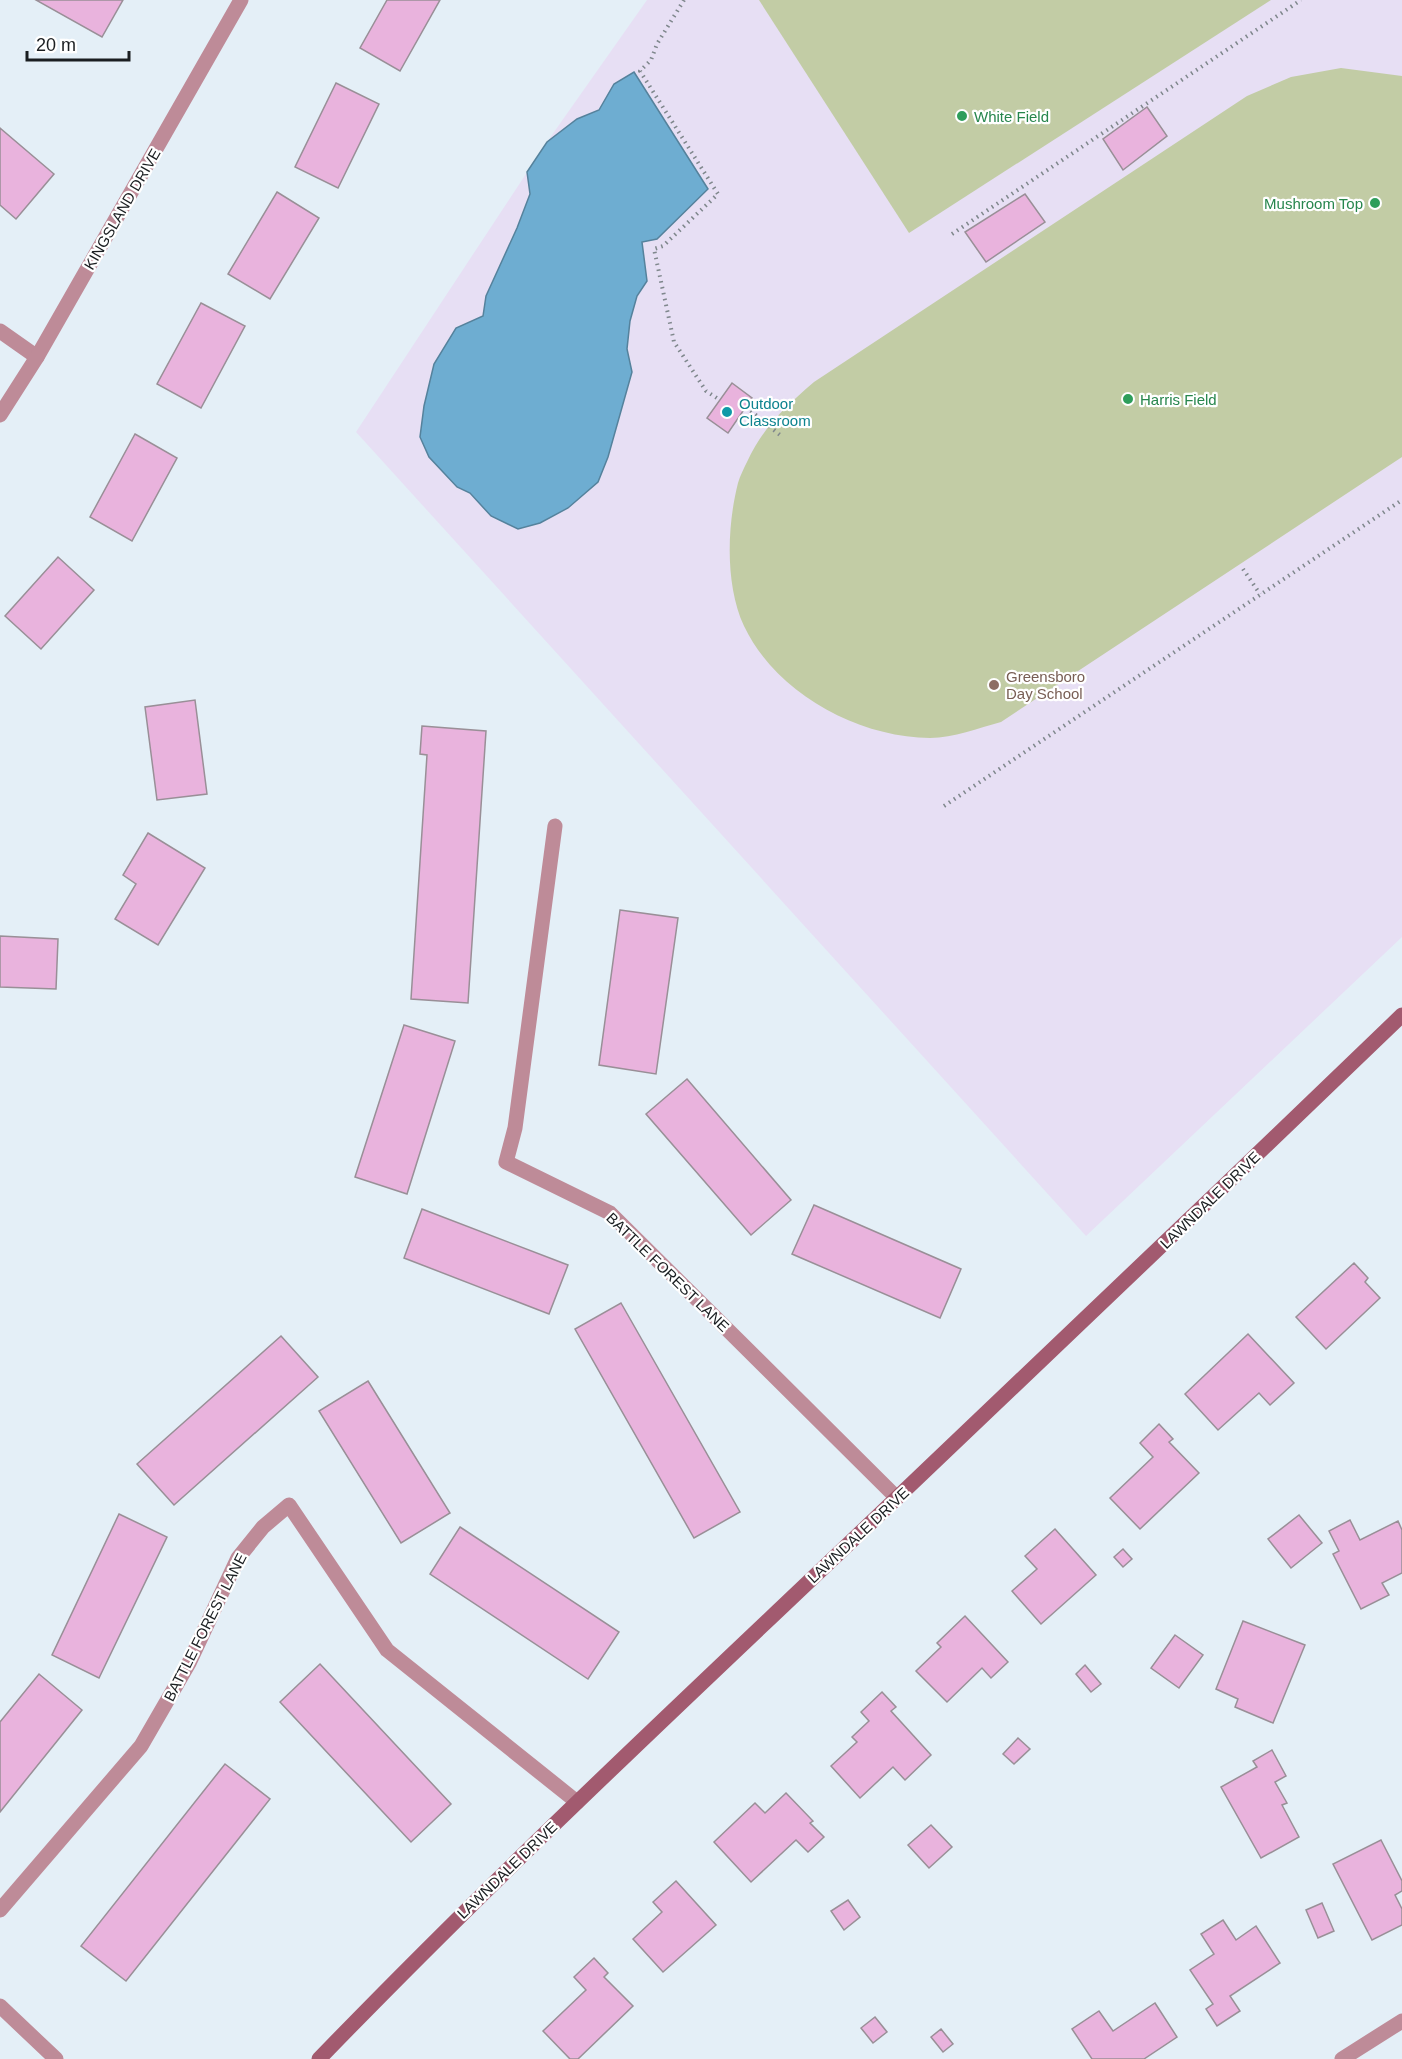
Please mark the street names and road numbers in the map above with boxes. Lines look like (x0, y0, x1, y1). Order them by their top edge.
street label: KINGSLAND DRIVE (80, 146, 164, 272)
street label: LAWNDALE DRIVE (1157, 1148, 1263, 1252)
street label: BATTLE FOREST LANE (603, 1209, 733, 1335)
street label: LAWNDALE DRIVE (804, 1484, 912, 1586)
street label: BATTLE FOREST LANE (160, 1550, 250, 1704)
street label: LAWNDALE DRIVE (454, 1818, 560, 1922)

